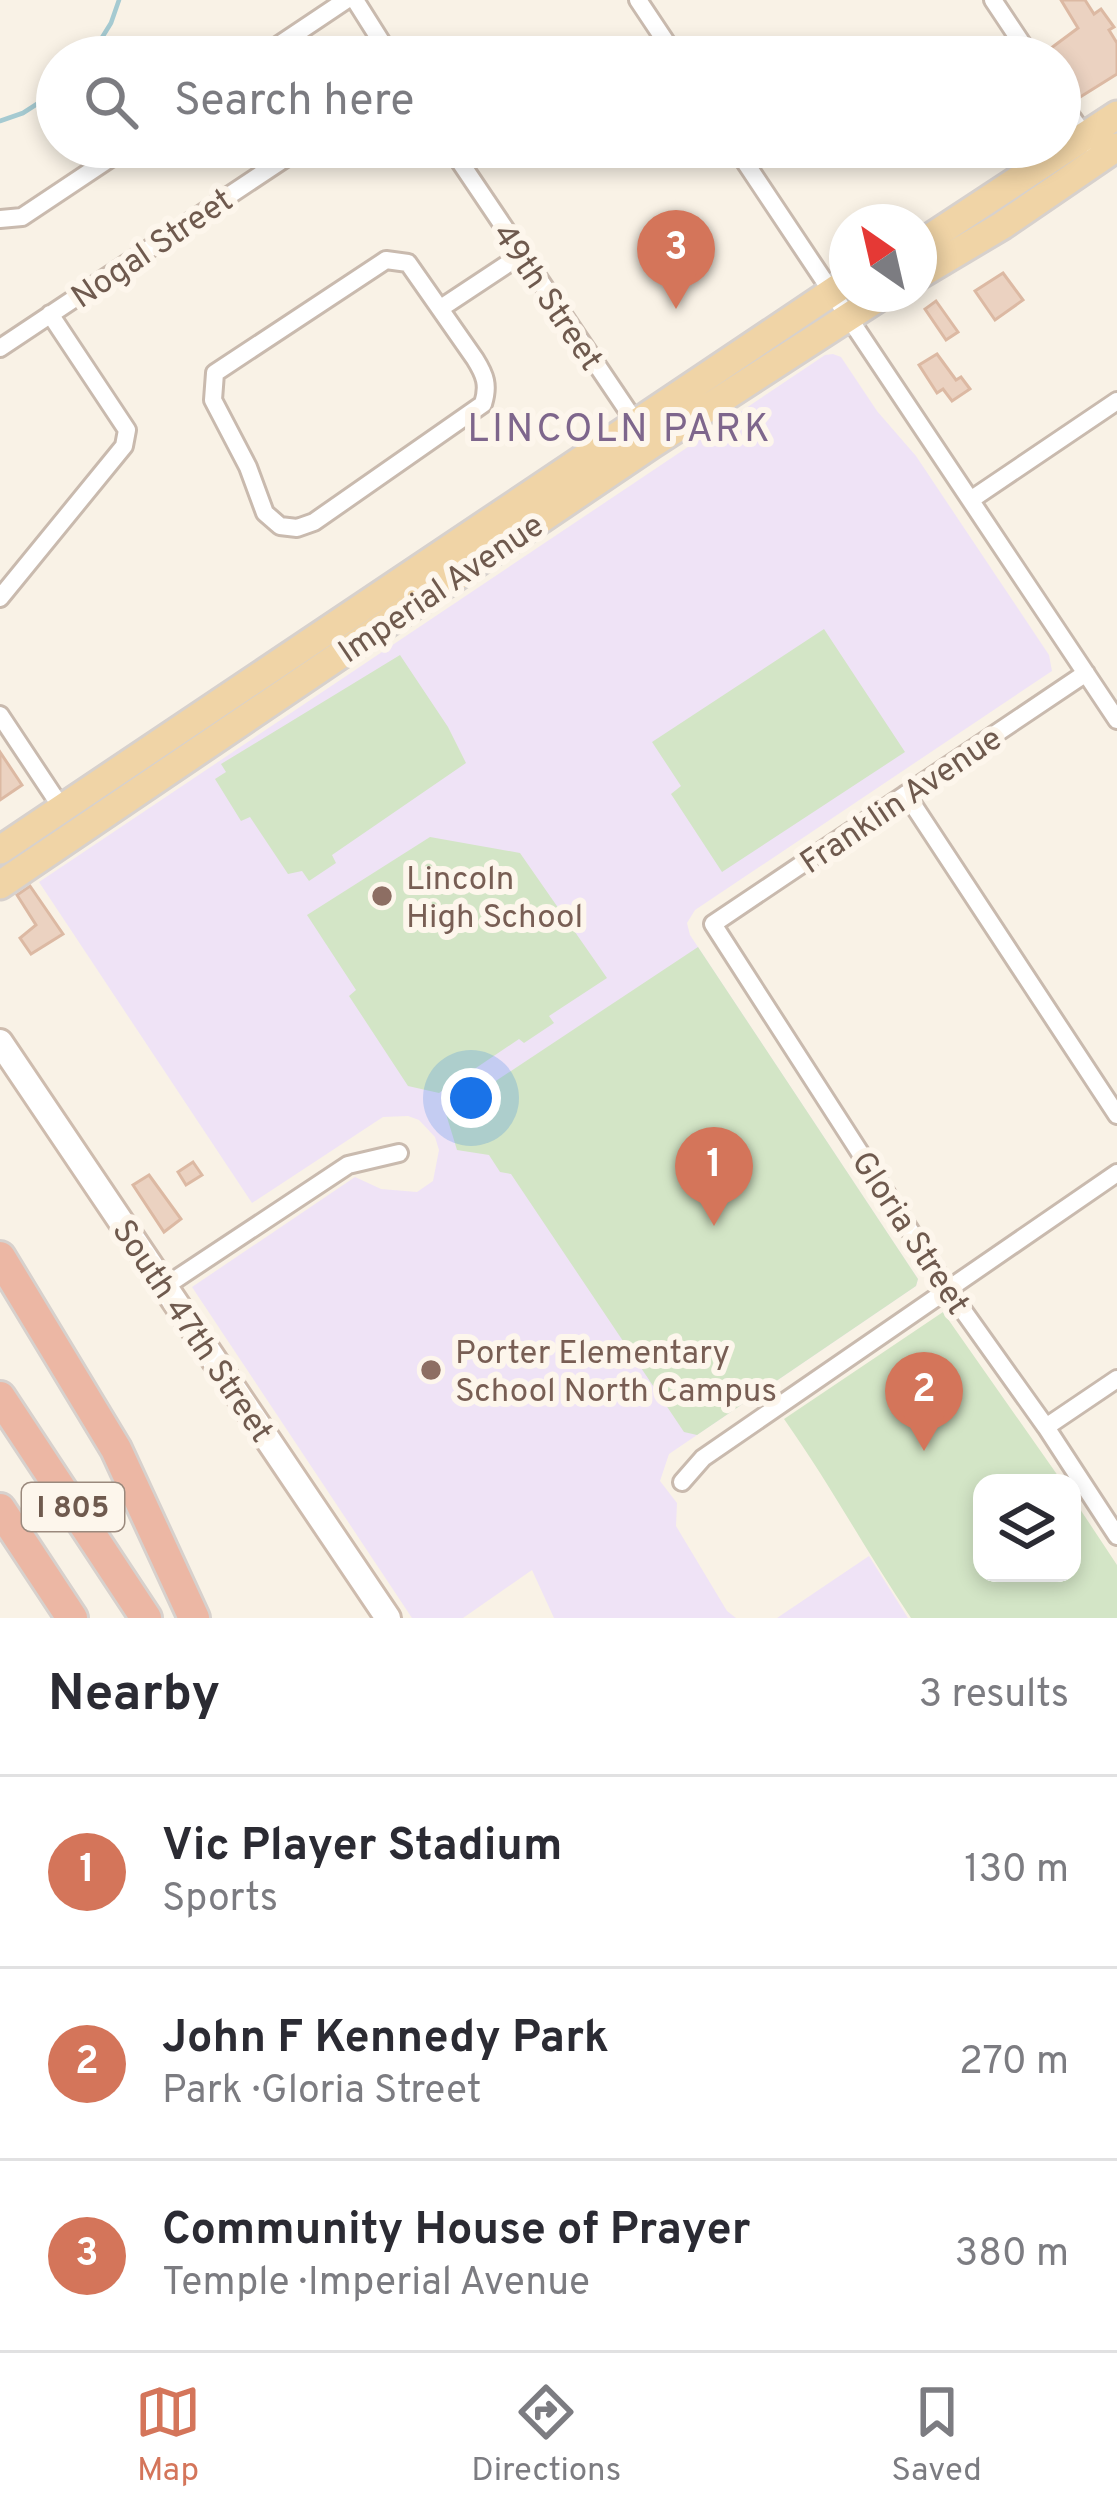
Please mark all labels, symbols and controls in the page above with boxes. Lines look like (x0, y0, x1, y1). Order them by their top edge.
search box (36, 36, 1081, 168)
icon: search (78, 69, 144, 135)
text: Search here (174, 74, 414, 131)
street label: Nogal Street (64, 181, 242, 320)
north arrow (829, 204, 937, 312)
pin: 3 (637, 210, 715, 309)
street label: 49th Street (481, 217, 610, 380)
district label: LINCOLN PARK (467, 407, 773, 456)
street label: Imperial Avenue (332, 506, 553, 674)
street label: Franklin Avenue (793, 719, 1011, 885)
place label: Lincoln High School (406, 860, 583, 940)
marker: Lincoln High School (369, 883, 395, 909)
your location (441, 1068, 501, 1128)
pin: 1 (675, 1127, 753, 1226)
street label: Gloria Street (840, 1144, 977, 1324)
street label: South 47th Street (101, 1213, 281, 1452)
place label: Porter Elementary School North Campus (455, 1334, 777, 1414)
pin: 2 (885, 1352, 963, 1451)
marker: Porter Elementary School North Campus (418, 1357, 444, 1383)
map controls (973, 1474, 1081, 1582)
button: layers (973, 1474, 1081, 1582)
road number: I 805 (22, 1483, 124, 1531)
text: Nearby (48, 1664, 220, 1729)
text: 3 results (919, 1672, 1069, 1721)
text: Vic Player Stadium (162, 1819, 562, 1876)
text: 1 (79, 1847, 95, 1896)
text: 130 m (964, 1847, 1069, 1896)
text: Sports (162, 1876, 278, 1925)
text: John F Kennedy Park (162, 2011, 609, 2068)
text: 2 (75, 2039, 99, 2088)
text: 270 m (959, 2039, 1069, 2088)
text: Park · Gloria Street (162, 2068, 481, 2117)
text: Community House of Prayer (162, 2203, 750, 2260)
text: 3 (75, 2231, 99, 2280)
text: 380 m (955, 2231, 1069, 2280)
text: Temple · Imperial Avenue (162, 2260, 590, 2309)
tab: Map (135, 2379, 201, 2493)
tab: Directions (471, 2379, 621, 2493)
tab: Saved (891, 2379, 982, 2493)

